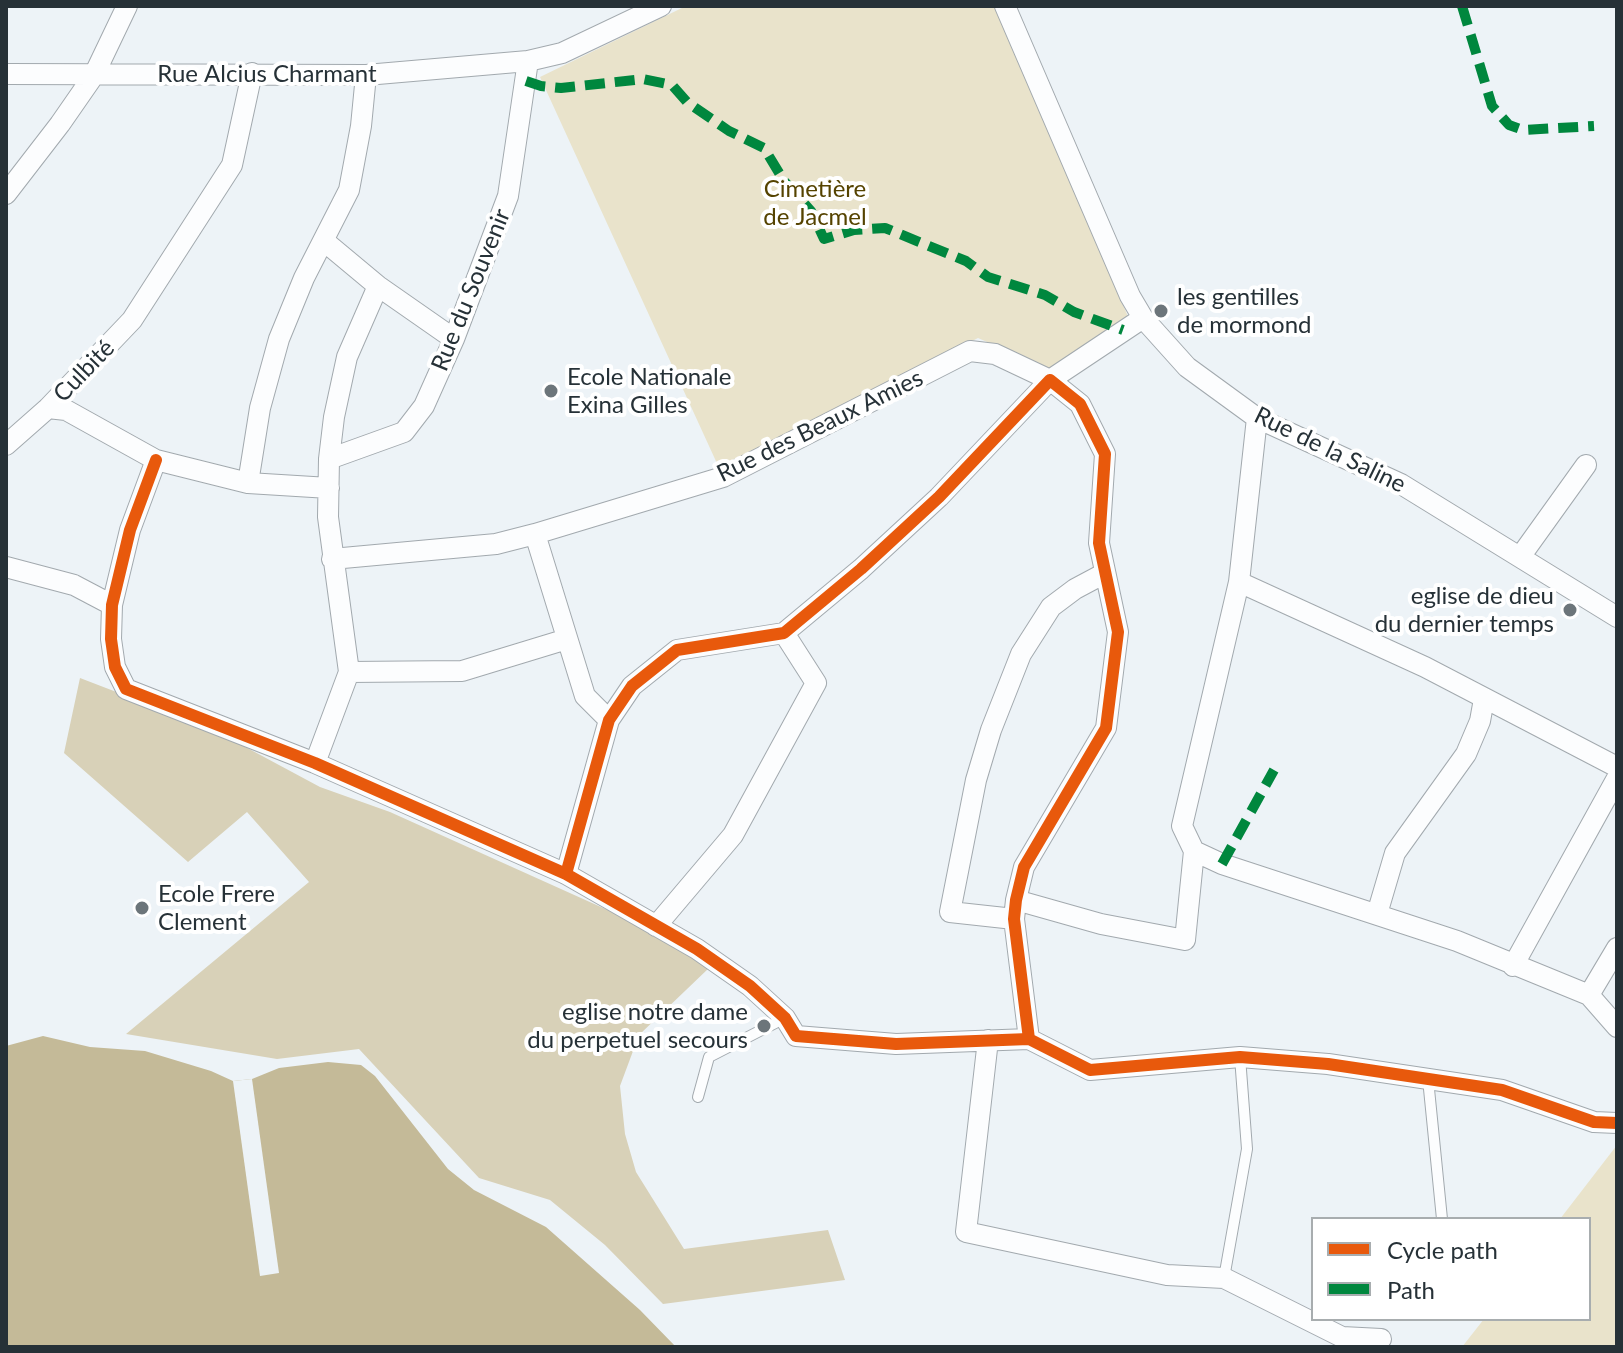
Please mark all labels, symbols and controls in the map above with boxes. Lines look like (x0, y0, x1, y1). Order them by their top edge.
street label: Rue Alcius Charmant (157, 60, 377, 88)
park label: Cimetière de Jacmel (763, 175, 867, 231)
street label: Rue du Souvenir (425, 205, 517, 375)
place label: les gentilles de mormond (1177, 283, 1312, 339)
marker: les gentilles de mormond (1152, 302, 1170, 320)
street label: Culbité (47, 334, 121, 408)
place label: Ecole Nationale Exina Gilles (567, 363, 731, 419)
street label: Rue des Beaux Amies (712, 364, 928, 488)
marker: Ecole Nationale Exina Gilles (542, 382, 560, 400)
street label: Rue de la Saline (1250, 401, 1410, 499)
place label: eglise de dieu du dernier temps (1375, 582, 1554, 638)
marker: eglise de dieu du dernier temps (1561, 601, 1579, 619)
place label: Ecole Frere Clement (158, 880, 275, 936)
marker: Ecole Frere Clement (133, 899, 151, 917)
place label: eglise notre dame du perpetuel secours (527, 998, 748, 1054)
marker: eglise notre dame du perpetuel secours (755, 1017, 773, 1035)
legend (1311, 1217, 1591, 1321)
text: Cycle path (1387, 1235, 1498, 1264)
text: Path (1387, 1275, 1435, 1304)

